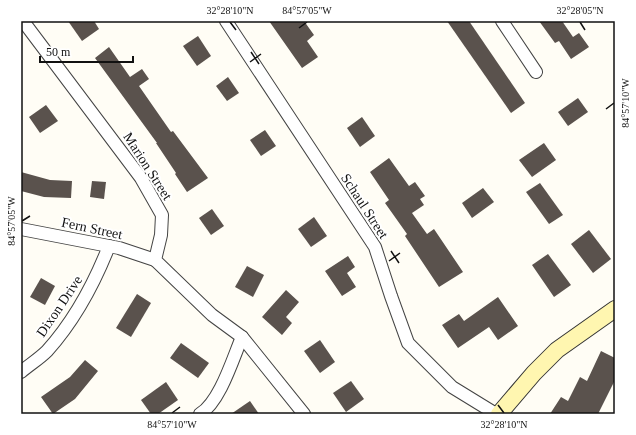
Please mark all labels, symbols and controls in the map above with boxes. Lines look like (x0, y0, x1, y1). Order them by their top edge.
text: 32°28'10"N (206, 5, 254, 16)
text: 84°57'05"W (282, 5, 332, 16)
text: 32°28'05"N (556, 5, 604, 16)
scale bar (40, 38, 133, 64)
text: 50 m (46, 45, 71, 59)
text: 84°57'10"W (620, 78, 631, 128)
street label: Marion Street (120, 130, 175, 203)
street label: Schaul Street (338, 171, 391, 242)
text: 84°57'05"W (6, 196, 17, 246)
street label: Fern Street (60, 215, 124, 242)
street label: Dixon Drive (34, 273, 85, 340)
text: 84°57'10"W (147, 419, 197, 430)
text: 32°28'10"N (480, 419, 528, 430)

